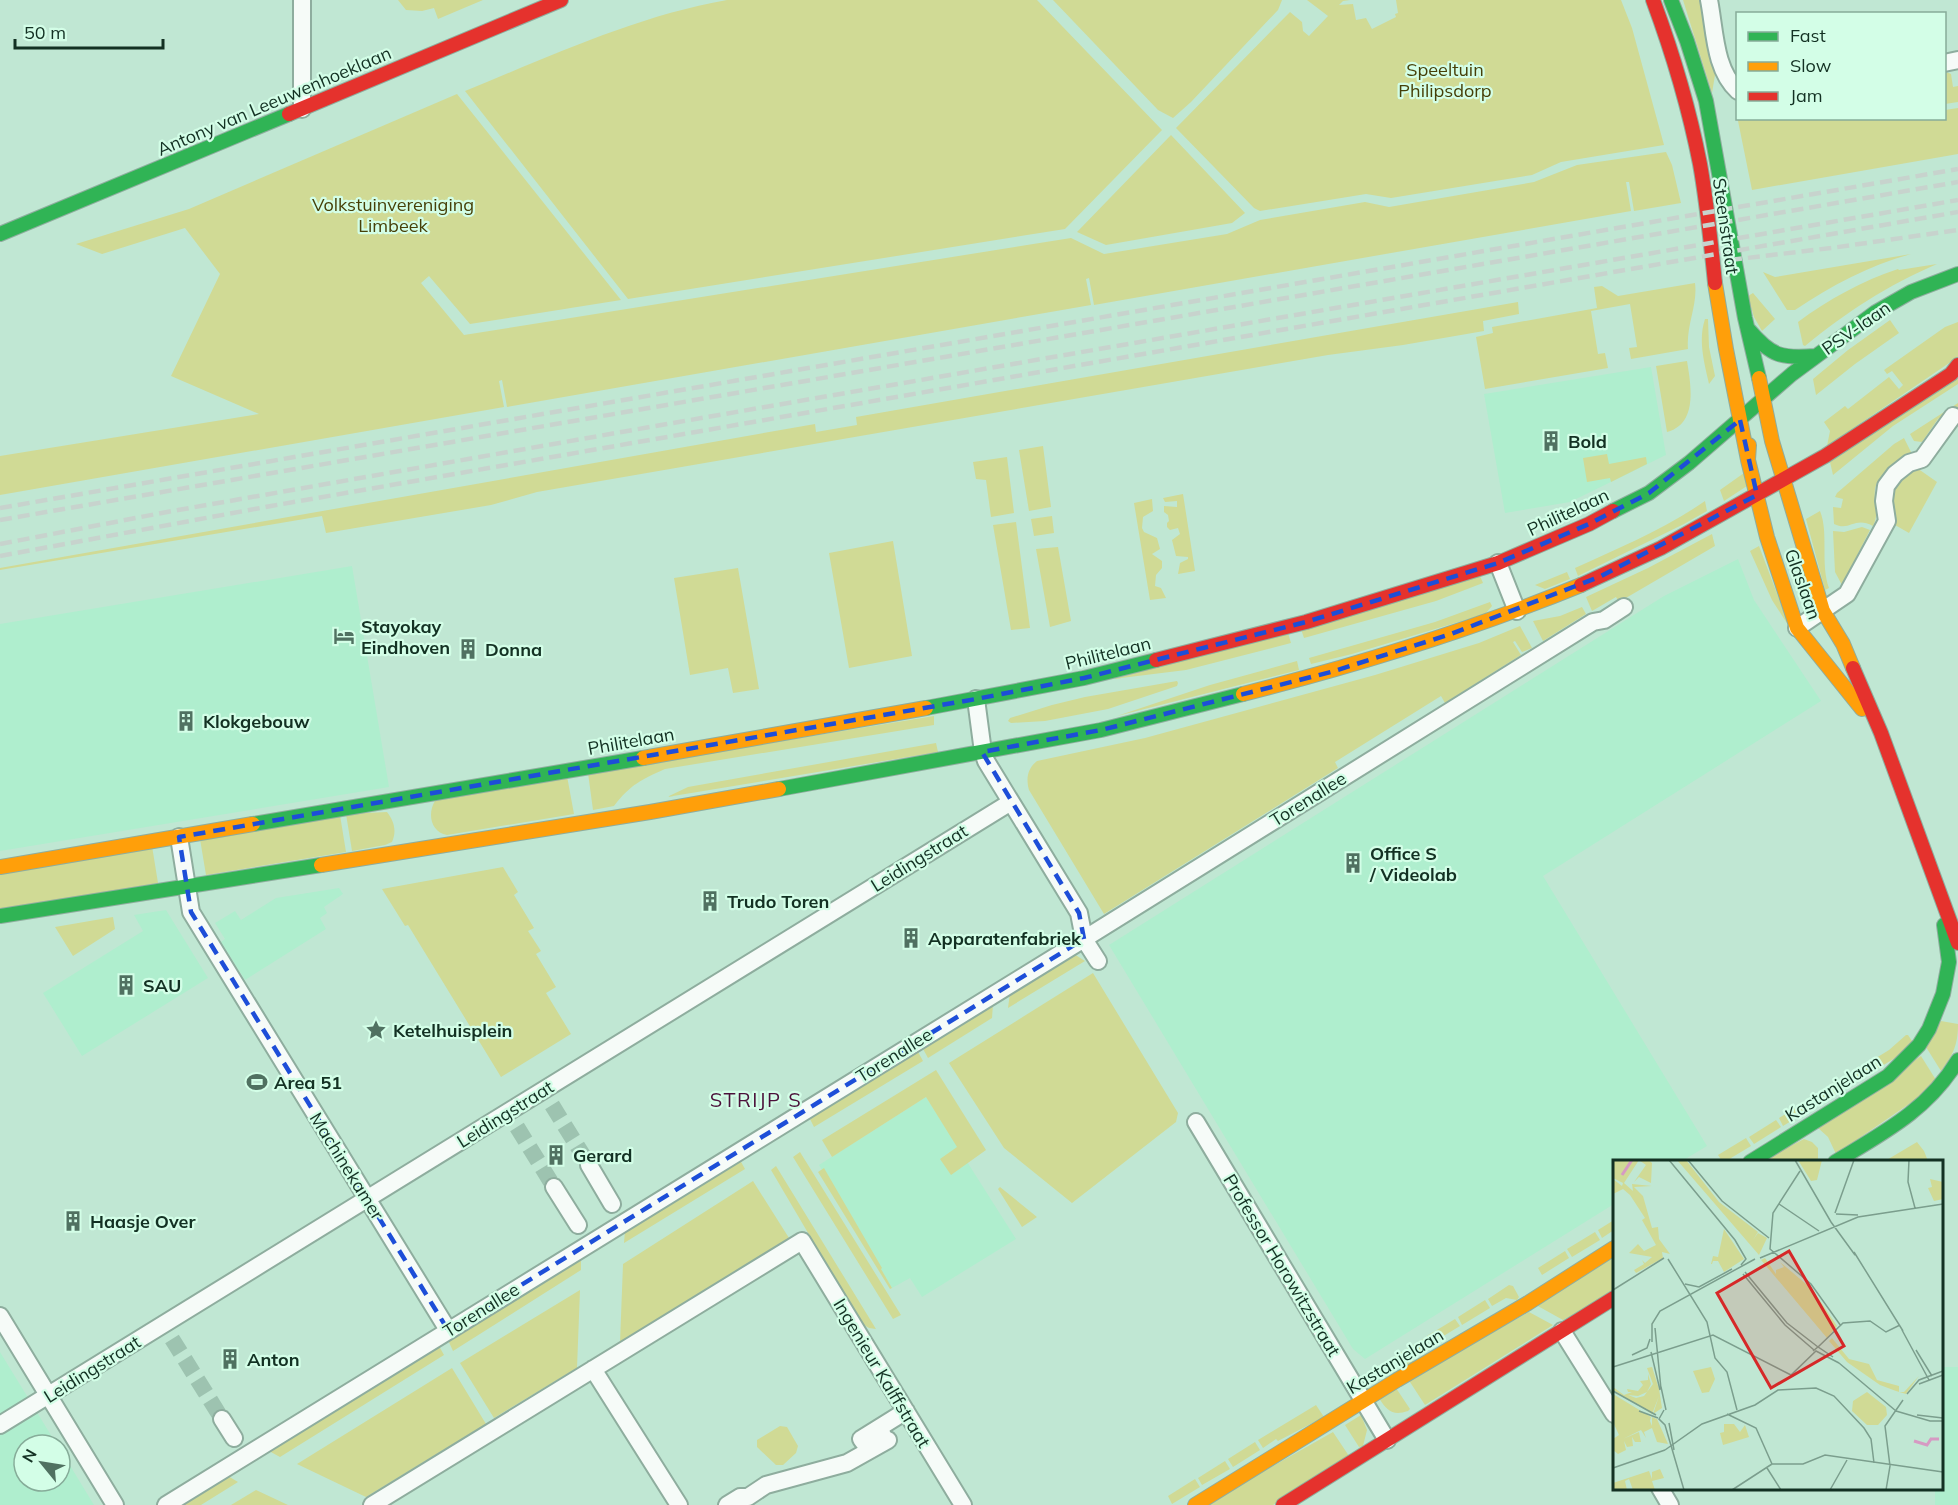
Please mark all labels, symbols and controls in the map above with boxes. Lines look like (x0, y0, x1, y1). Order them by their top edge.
scale bar (15, 12, 164, 50)
legend (1736, 12, 1946, 120)
text: 50 m (24, 21, 66, 44)
text: Fast (1790, 24, 1826, 47)
street label: Antony van Leeuwenhoeklaan (153, 41, 395, 161)
text: Slow (1790, 54, 1832, 77)
park label: Speeltuin Philipsdorp (1398, 58, 1492, 102)
text: Jam (1790, 84, 1823, 107)
street label: Steenstraat (1708, 176, 1744, 276)
park label: Volkstuinvereniging Limbeek (312, 193, 474, 237)
street label: PSV-laan (1817, 296, 1895, 360)
building icon: Bold (1539, 429, 1563, 453)
place label: Bold (1568, 430, 1607, 453)
street label: Philitelaan (1523, 483, 1613, 541)
street label: Glaslaan (1780, 545, 1826, 623)
place label: Stayokay Eindhoven (361, 615, 450, 659)
hotel icon: Stayokay Eindhoven (332, 624, 356, 648)
street label: Philitelaan (1063, 631, 1153, 675)
building icon: Donna (456, 637, 480, 661)
place label: Donna (485, 638, 542, 661)
building icon: Klokgebouw (174, 709, 198, 733)
place label: Klokgebouw (203, 710, 310, 733)
street label: Philitelaan (586, 722, 676, 760)
street label: Torenallee (1266, 767, 1350, 831)
street label: Leidingstraat (866, 819, 972, 897)
place label: Office S / Videolab (1369, 842, 1457, 886)
building icon: Office S / Videolab (1341, 851, 1365, 875)
building icon: Trudo Toren (698, 889, 722, 913)
place label: Trudo Toren (727, 890, 829, 913)
building icon: Apparatenfabriek (899, 926, 923, 950)
place label: Apparatenfabriek (928, 927, 1082, 950)
building icon: SAU (114, 973, 138, 997)
place label: SAU (143, 974, 181, 997)
place icon: Ketelhuisplein (364, 1018, 388, 1042)
place label: Ketelhuisplein (393, 1019, 512, 1042)
street label: Torenallee (852, 1023, 936, 1087)
street label: Kastanjelaan (1781, 1049, 1885, 1127)
sports icon: Area 51 (245, 1070, 269, 1094)
place label: Area 51 (274, 1071, 342, 1094)
street label: Leidingstraat (452, 1075, 558, 1153)
district label: STRIJP S (710, 1087, 802, 1112)
street label: Machinekamer (305, 1108, 389, 1224)
building icon: Gerard (544, 1143, 568, 1167)
place label: Gerard (573, 1144, 632, 1167)
inset map (1613, 1160, 1943, 1490)
street label: Professor Horowitzstraat (1218, 1170, 1346, 1360)
building icon: Haasje Over (61, 1209, 85, 1233)
place label: Haasje Over (90, 1210, 196, 1233)
street label: Torenallee (439, 1278, 523, 1342)
street label: Ingenieur Kalffstraat (828, 1294, 936, 1452)
street label: Kastanjelaan (1342, 1323, 1448, 1399)
street label: Leidingstraat (39, 1330, 145, 1408)
building icon: Anton (218, 1347, 242, 1371)
place label: Anton (247, 1348, 300, 1371)
north arrow (12, 1433, 72, 1493)
text: N (17, 1445, 41, 1466)

